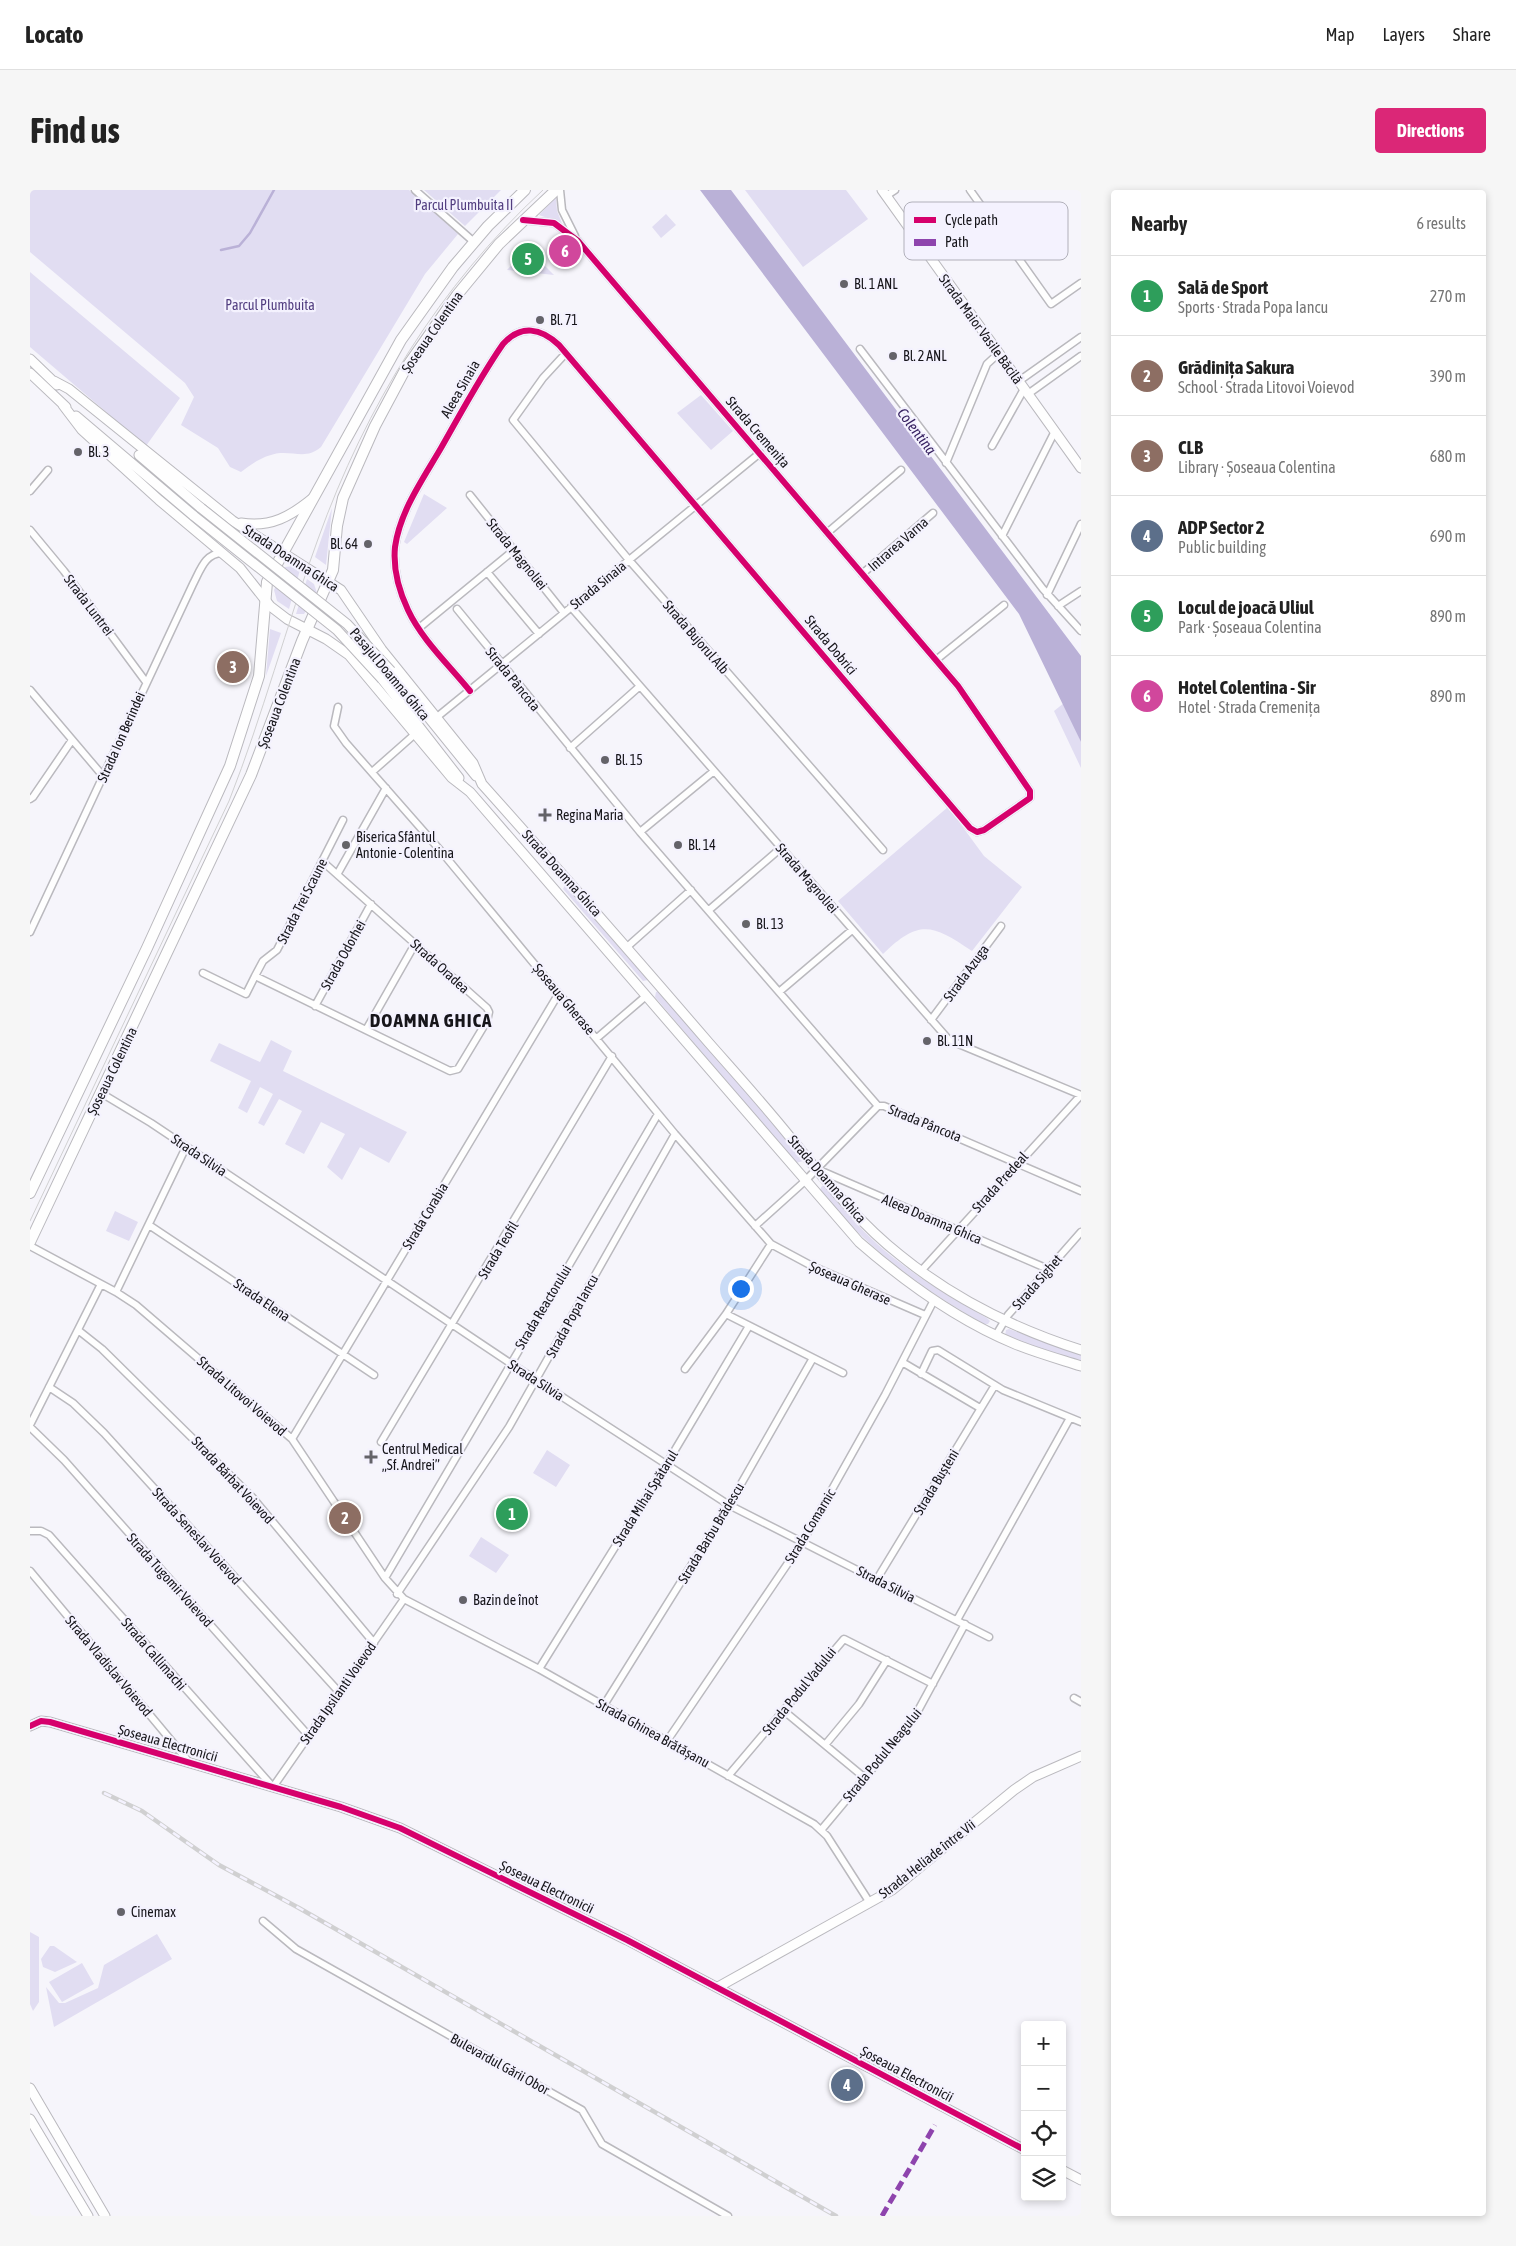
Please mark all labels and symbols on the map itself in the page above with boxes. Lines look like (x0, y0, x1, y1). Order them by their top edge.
park label: Parcul Plumbuita II (415, 197, 513, 213)
legend (904, 202, 1068, 260)
text: Cycle path (945, 212, 998, 228)
pin: 6 (549, 232, 581, 270)
text: Path (945, 234, 969, 250)
pin: 5 (512, 240, 544, 278)
street label: Strada Maior Vasile Băcilă (936, 271, 1026, 387)
place label: Bl. 1 ANL (854, 276, 898, 292)
marker: Bl. 1 ANL (838, 278, 850, 290)
street label: Șoseaua Colentina (398, 288, 466, 376)
park label: Parcul Plumbuita (225, 297, 315, 313)
place label: Bl. 71 (550, 312, 578, 328)
marker: Bl. 71 (534, 314, 546, 326)
place label: Bl. 2 ANL (903, 348, 947, 364)
marker: Bl. 2 ANL (887, 350, 899, 362)
street label: Aleea Sinaia (437, 357, 483, 421)
street label: Strada Cremenița (723, 393, 793, 471)
water label: Colentina (894, 404, 940, 458)
place label: Bl. 3 (88, 444, 109, 460)
marker: Bl. 3 (72, 446, 84, 458)
street label: Intrarea Varna (865, 514, 931, 574)
street label: Strada Magnoliei (483, 515, 551, 593)
street label: Strada Doamna Ghica (240, 521, 342, 595)
place label: Bl. 64 (330, 536, 358, 552)
marker: Bl. 64 (362, 538, 374, 550)
street label: Strada Sinaia (567, 558, 629, 612)
street label: Strada Luntrei (61, 571, 117, 639)
street label: Strada Bujorul Alb (660, 597, 733, 677)
street label: Strada Dobrici (802, 612, 860, 678)
street label: Pasajul Doamna Ghica (347, 625, 433, 723)
street label: Strada Pâncota (482, 644, 544, 714)
pin: 3 (217, 648, 249, 686)
street label: Șoseaua Colentina (254, 656, 304, 750)
street label: Strada Ion Berindei (94, 689, 148, 785)
place label: Bl. 15 (615, 752, 643, 768)
marker: Bl. 15 (599, 754, 611, 766)
place label: Regina Maria (556, 807, 624, 823)
marker: Regina Maria (538, 808, 552, 822)
street label: Strada Doamna Ghica (519, 827, 605, 919)
place label: Biserica Sfântul Antonie - Colentina (356, 829, 454, 861)
place label: Bl. 14 (688, 837, 716, 853)
marker: Biserica Sfântul Antonie - Colentina (340, 839, 352, 851)
marker: Bl. 14 (672, 839, 684, 851)
street label: Strada Magnoliei (772, 840, 842, 916)
street label: Strada Trei Scaune (274, 856, 330, 946)
place label: Bl. 13 (756, 916, 784, 932)
street label: Strada Odorhei (317, 917, 369, 993)
marker: Bl. 13 (740, 918, 752, 930)
street label: Strada Oradea (407, 936, 473, 996)
street label: Strada Azuga (940, 941, 992, 1005)
street label: Șoseaua Gherase (530, 960, 598, 1038)
district label: DOAMNA GHICA (370, 1009, 492, 1031)
street label: Șoseaua Colentina (84, 1025, 140, 1117)
place label: Bl. 11N (937, 1033, 973, 1049)
marker: Bl. 11N (921, 1035, 933, 1047)
street label: Strada Pâncota (886, 1101, 964, 1145)
street label: Strada Silvia (168, 1131, 230, 1179)
street label: Strada Doamna Ghica (785, 1132, 869, 1226)
street label: Strada Predeal (969, 1148, 1032, 1216)
street label: Strada Corabia (399, 1180, 451, 1252)
street label: Aleea Doamna Ghica (880, 1191, 984, 1247)
street label: Strada Teofil (475, 1218, 522, 1282)
street label: Strada Sighet (1009, 1251, 1065, 1313)
street label: Șoseaua Gherase (807, 1258, 893, 1308)
street label: Strada Reactorului (512, 1262, 574, 1352)
street label: Strada Popa Iancu (543, 1272, 601, 1360)
street label: Strada Elena (231, 1275, 293, 1325)
your location (728, 1276, 754, 1302)
street label: Strada Litovoi Voievod (194, 1353, 290, 1439)
street label: Strada Silvia (505, 1356, 567, 1404)
street label: Strada Bărbat Voievod (189, 1433, 277, 1527)
place label: Centrul Medical „Sf. Andrei” (382, 1441, 463, 1473)
street label: Strada Bușteni (910, 1446, 962, 1518)
street label: Strada Mihai Spătarul (609, 1447, 681, 1549)
marker: Centrul Medical „Sf. Andrei” (364, 1450, 378, 1464)
street label: Strada Barbu Brădescu (675, 1480, 747, 1586)
street label: Strada Seneslav Voievod (149, 1484, 245, 1588)
street label: Strada Comarnic (781, 1485, 839, 1566)
pin: 1 (496, 1495, 528, 1533)
pin: 2 (329, 1499, 361, 1537)
street label: Strada Tugomir Voievod (124, 1530, 216, 1630)
street label: Strada Silvia (854, 1562, 918, 1606)
place label: Bazin de înot (473, 1592, 539, 1608)
marker: Bazin de înot (457, 1594, 469, 1606)
street label: Strada Vladislav Voievod (62, 1612, 156, 1720)
street label: Strada Callimachi (118, 1615, 190, 1693)
street label: Strada Ipsilanti Voievod (297, 1639, 379, 1747)
street label: Strada Podul Vadului (759, 1644, 839, 1738)
street label: Strada Ghinea Brătășanu (594, 1695, 712, 1771)
street label: Strada Podul Neagului (840, 1705, 924, 1805)
street label: Șoseaua Electronicii (116, 1721, 220, 1765)
street label: Strada Heliade între Vii (876, 1816, 978, 1902)
street label: Șoseaua Electronicii (497, 1857, 597, 1917)
place label: Cinemax (131, 1904, 176, 1920)
marker: Cinemax (115, 1906, 127, 1918)
street label: Bulevardul Gării Obor (448, 2030, 553, 2098)
street label: Șoseaua Electronicii (858, 2043, 956, 2105)
pin: 4 (831, 2066, 863, 2104)

